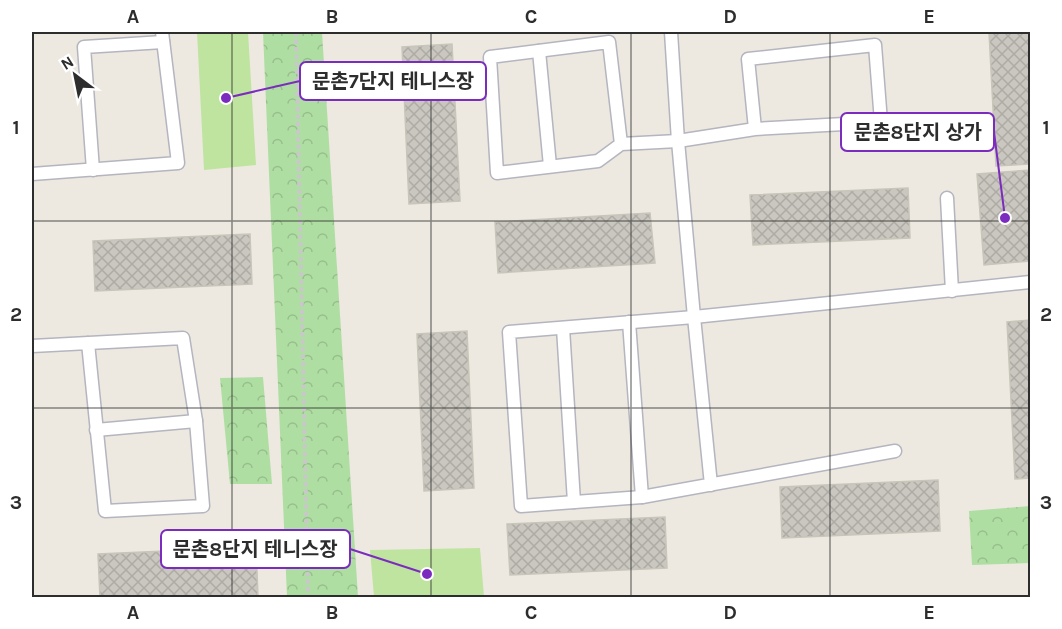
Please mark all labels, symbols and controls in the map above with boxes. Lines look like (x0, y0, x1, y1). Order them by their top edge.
text: A (127, 5, 140, 28)
text: B (326, 5, 338, 28)
text: C (525, 5, 537, 28)
text: D (723, 5, 737, 28)
text: E (923, 5, 935, 28)
north arrow (45, 45, 105, 105)
text: N (57, 52, 77, 74)
callout: 문촌7단지 테니스장 (300, 62, 486, 100)
text: 문촌7단지 테니스장 (312, 70, 474, 93)
callout: 문촌8단지 상가 (841, 113, 994, 151)
text: 1 (12, 116, 20, 139)
text: 1 (1042, 116, 1050, 139)
text: 문촌8단지 상가 (854, 121, 982, 144)
text: 2 (10, 303, 22, 326)
text: 2 (1040, 303, 1052, 326)
text: 3 (10, 491, 22, 514)
text: 3 (1040, 491, 1052, 514)
callout: 문촌8단지 테니스장 (161, 530, 350, 568)
text: 문촌8단지 테니스장 (172, 538, 338, 561)
text: A (127, 601, 140, 624)
text: B (326, 601, 338, 624)
text: C (525, 601, 537, 624)
text: D (723, 601, 737, 624)
text: E (923, 601, 935, 624)

